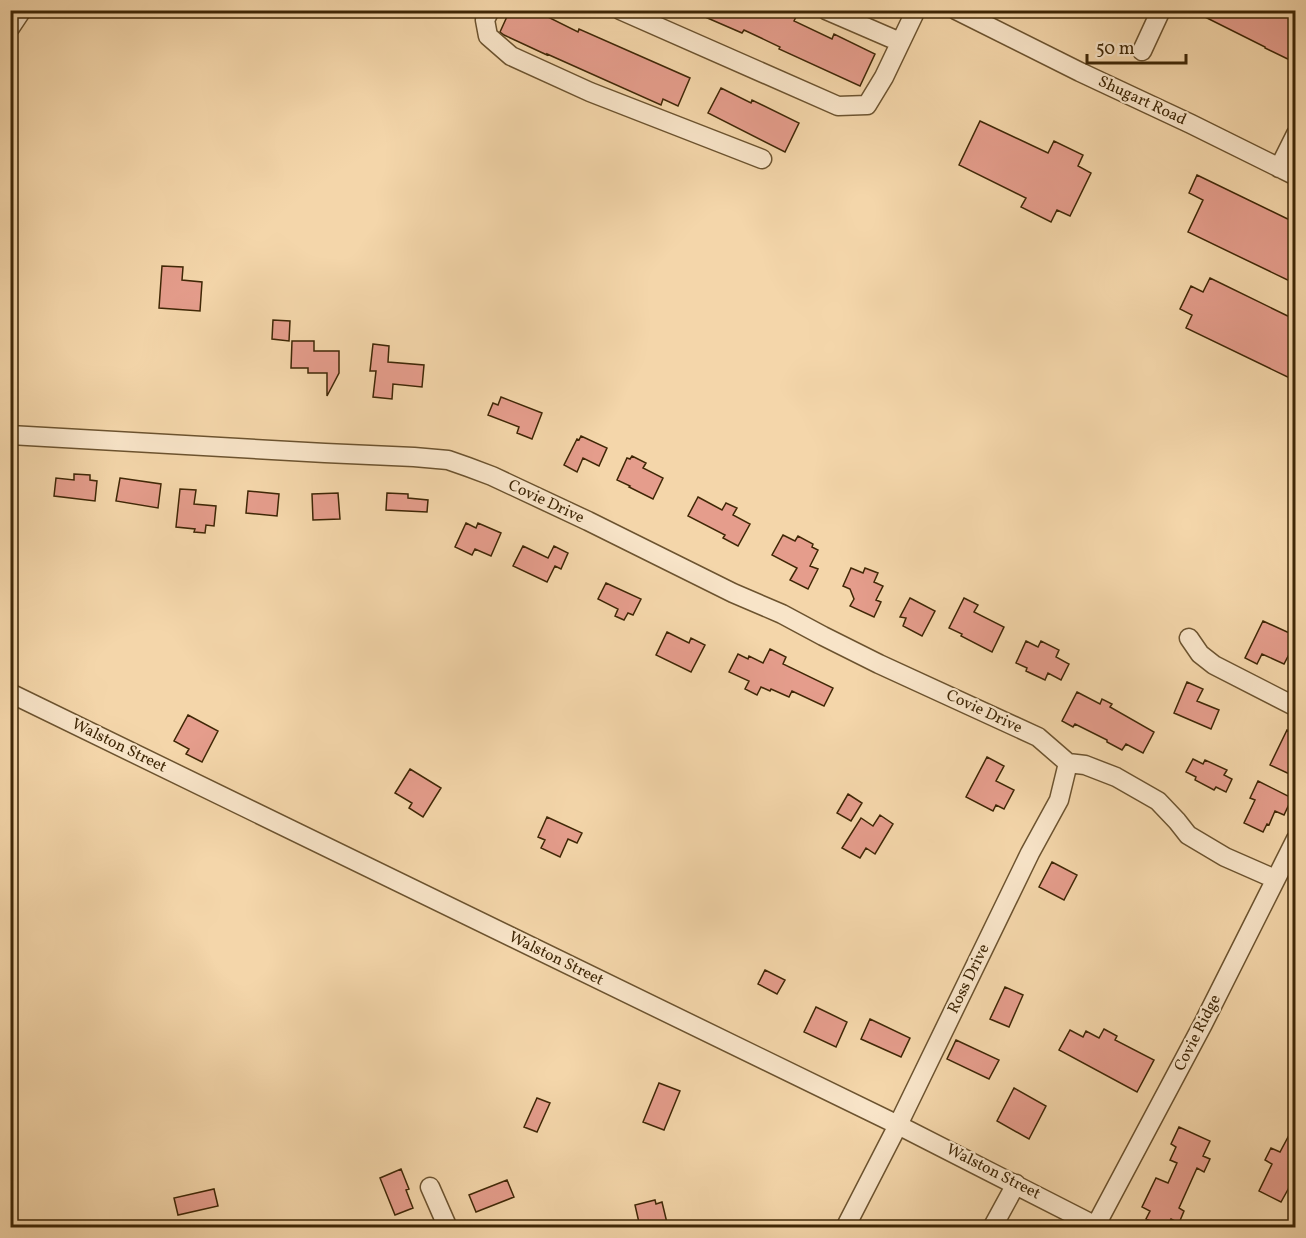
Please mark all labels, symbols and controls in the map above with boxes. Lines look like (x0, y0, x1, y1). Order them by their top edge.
scale bar (1087, 27, 1186, 65)
text: 50 m (1096, 37, 1135, 62)
street label: Shugart Road (1094, 71, 1190, 131)
street label: Covie Drive (504, 475, 588, 529)
street label: Covie Drive (942, 685, 1026, 739)
street label: Walston Street (68, 713, 171, 779)
street label: Walston Street (505, 926, 608, 992)
street label: Ross Drive (943, 940, 995, 1018)
street label: Covie Ridge (1169, 991, 1227, 1075)
street label: Walston Street (942, 1139, 1044, 1205)

